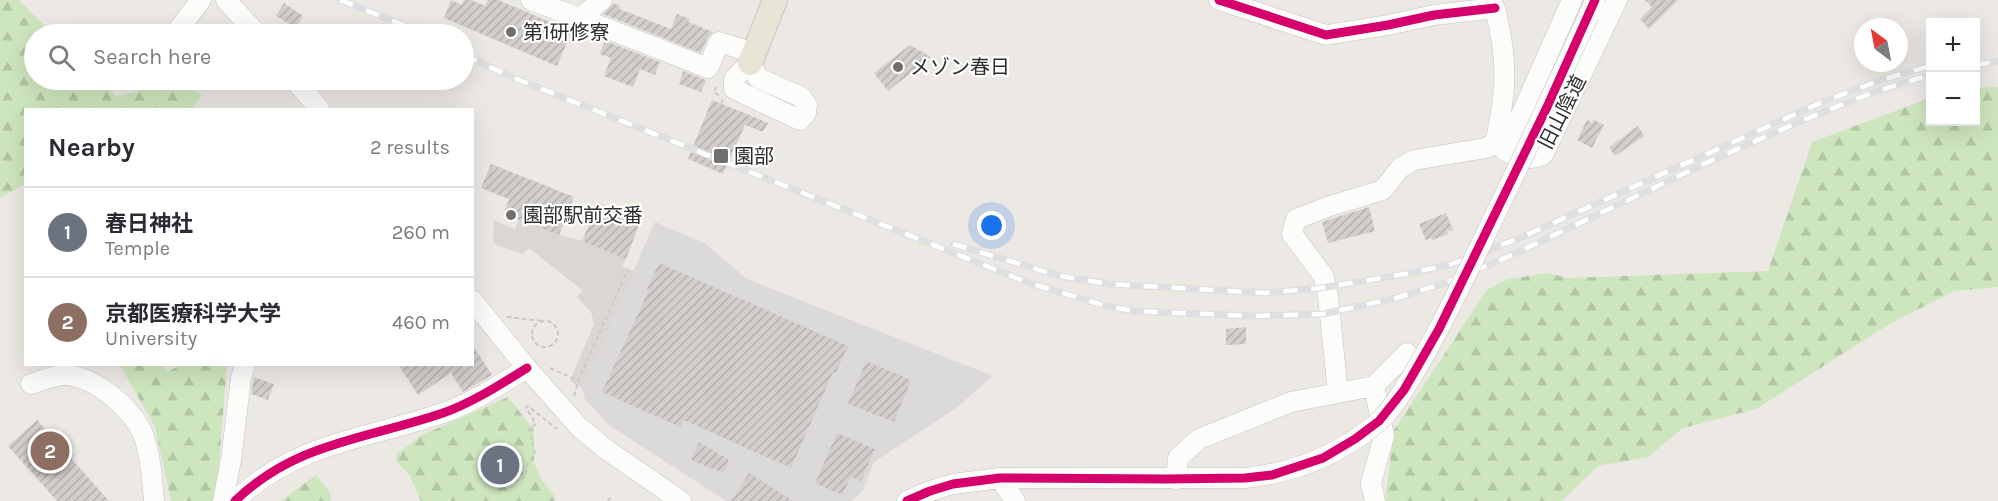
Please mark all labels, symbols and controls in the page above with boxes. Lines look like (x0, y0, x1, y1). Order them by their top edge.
north arrow (1854, 18, 1908, 72)
map controls (1926, 18, 1980, 126)
button: + (1926, 18, 1980, 72)
place label: 第1研修寮 (523, 21, 610, 44)
search box (24, 24, 474, 90)
marker: 第1研修寮 (504, 25, 518, 39)
icon: search (45, 41, 78, 74)
text: Search here (93, 44, 211, 70)
place label: メゾン春日 (910, 56, 1010, 79)
marker: メゾン春日 (891, 60, 905, 74)
street label: 旧山陰道 (1534, 71, 1591, 153)
button: − (1926, 72, 1980, 126)
text: Nearby (48, 132, 135, 163)
text: 2 results (370, 136, 450, 159)
place label: 園部 (734, 145, 774, 168)
marker: 園部 (712, 147, 730, 165)
place label: 園部駅前交番 (523, 204, 643, 227)
marker: 園部駅前交番 (504, 208, 518, 222)
text: 春日神社 (105, 211, 193, 237)
your location (977, 211, 1006, 240)
text: 1 (64, 221, 71, 244)
text: 260 m (392, 221, 450, 244)
text: Temple (105, 237, 170, 260)
text: 京都医療科学大学 (105, 301, 281, 327)
text: 2 (61, 311, 74, 334)
text: 460 m (392, 311, 450, 334)
text: University (105, 327, 197, 350)
pin: 2 (31, 428, 70, 474)
pin: 1 (480, 442, 520, 488)

